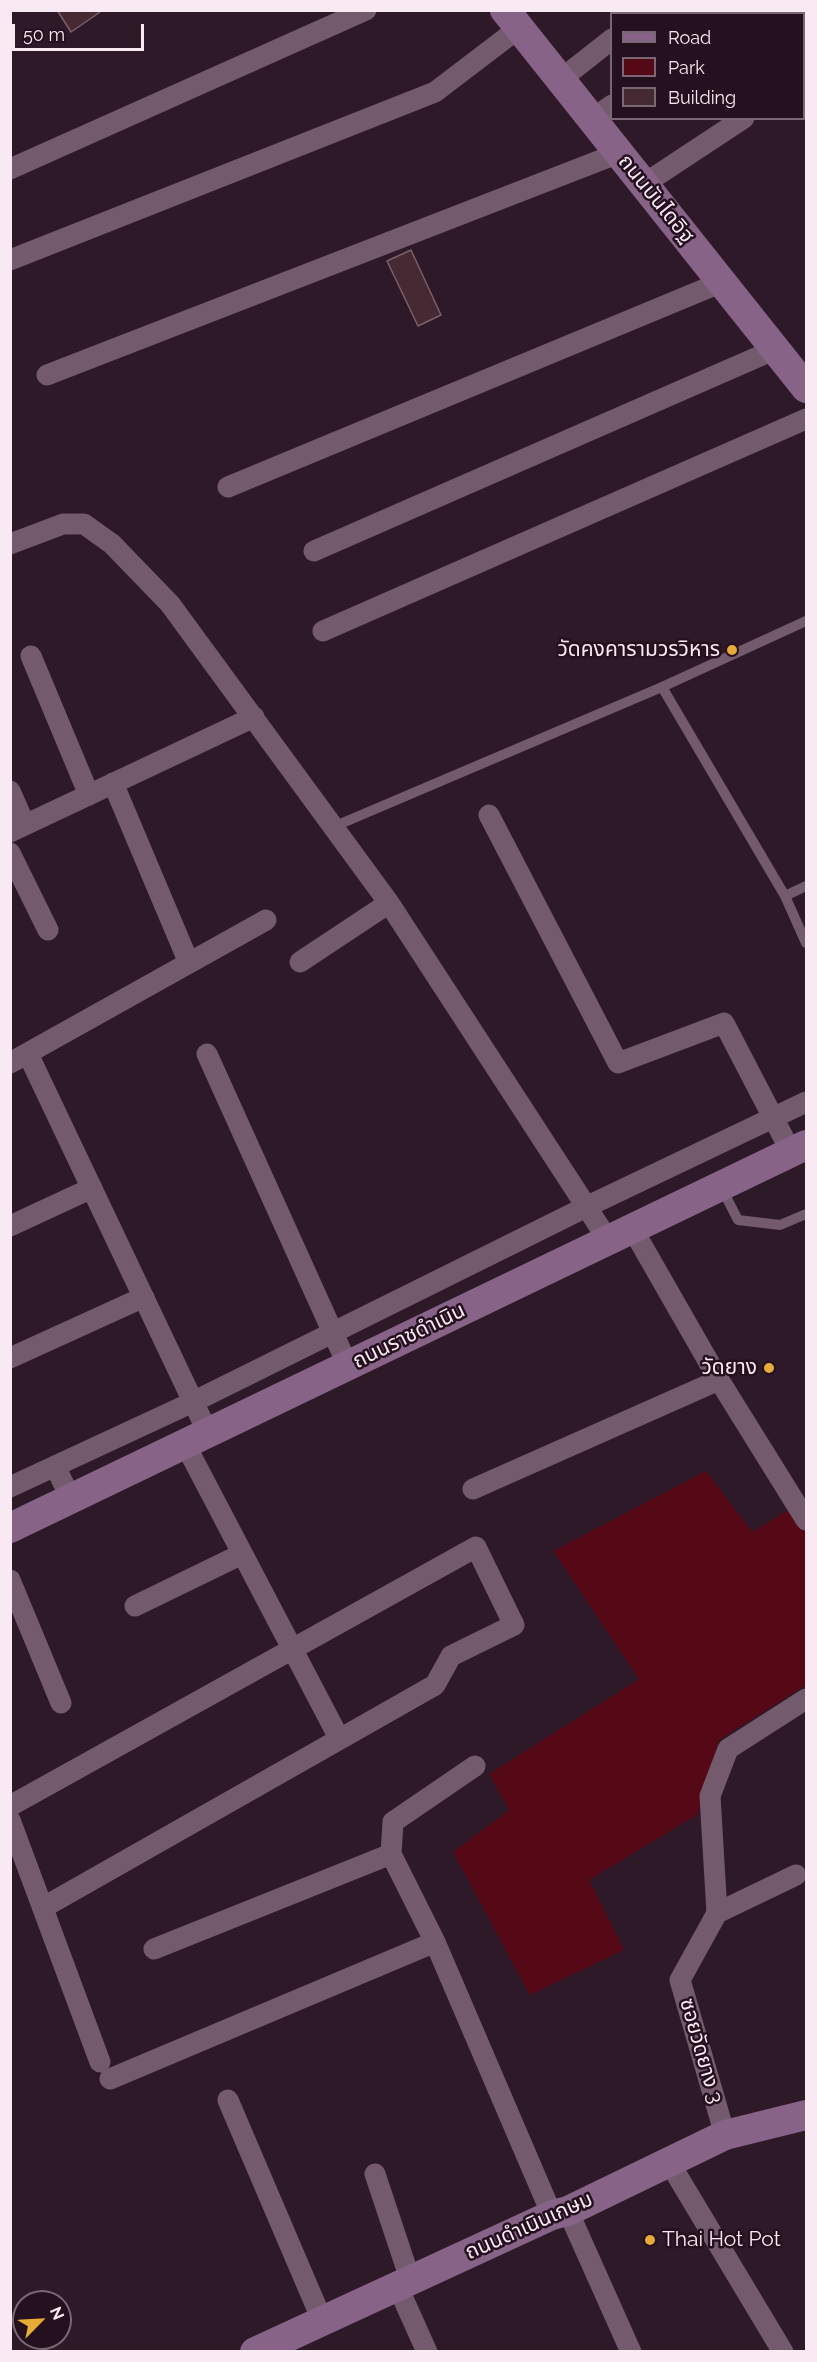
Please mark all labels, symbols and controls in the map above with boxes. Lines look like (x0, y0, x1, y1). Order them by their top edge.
scale bar (15, 12, 147, 50)
legend (610, 12, 805, 120)
text: 50 m (23, 24, 65, 45)
text: Road (668, 27, 711, 48)
text: Park (668, 57, 705, 78)
text: Building (668, 87, 736, 108)
street label: ถนนบันไดอิฐ (613, 150, 699, 248)
place label: วัดคงคารามวรวิหาร (557, 637, 720, 663)
marker: วัดคงคารามวรวิหาร (725, 643, 739, 657)
street label: ถนนราชดำเนิน (349, 1298, 469, 1374)
place label: วัดยาง (701, 1355, 757, 1381)
marker: วัดยาง (762, 1361, 776, 1375)
street label: ซอยวัดยาง 3 (674, 1995, 728, 2107)
street label: ถนนดำเนินเกษม (461, 2187, 597, 2265)
place label: Thai Hot Pot (662, 2227, 781, 2253)
marker: Thai Hot Pot (643, 2233, 657, 2247)
north arrow (12, 2290, 72, 2350)
text: N (46, 2304, 68, 2323)

